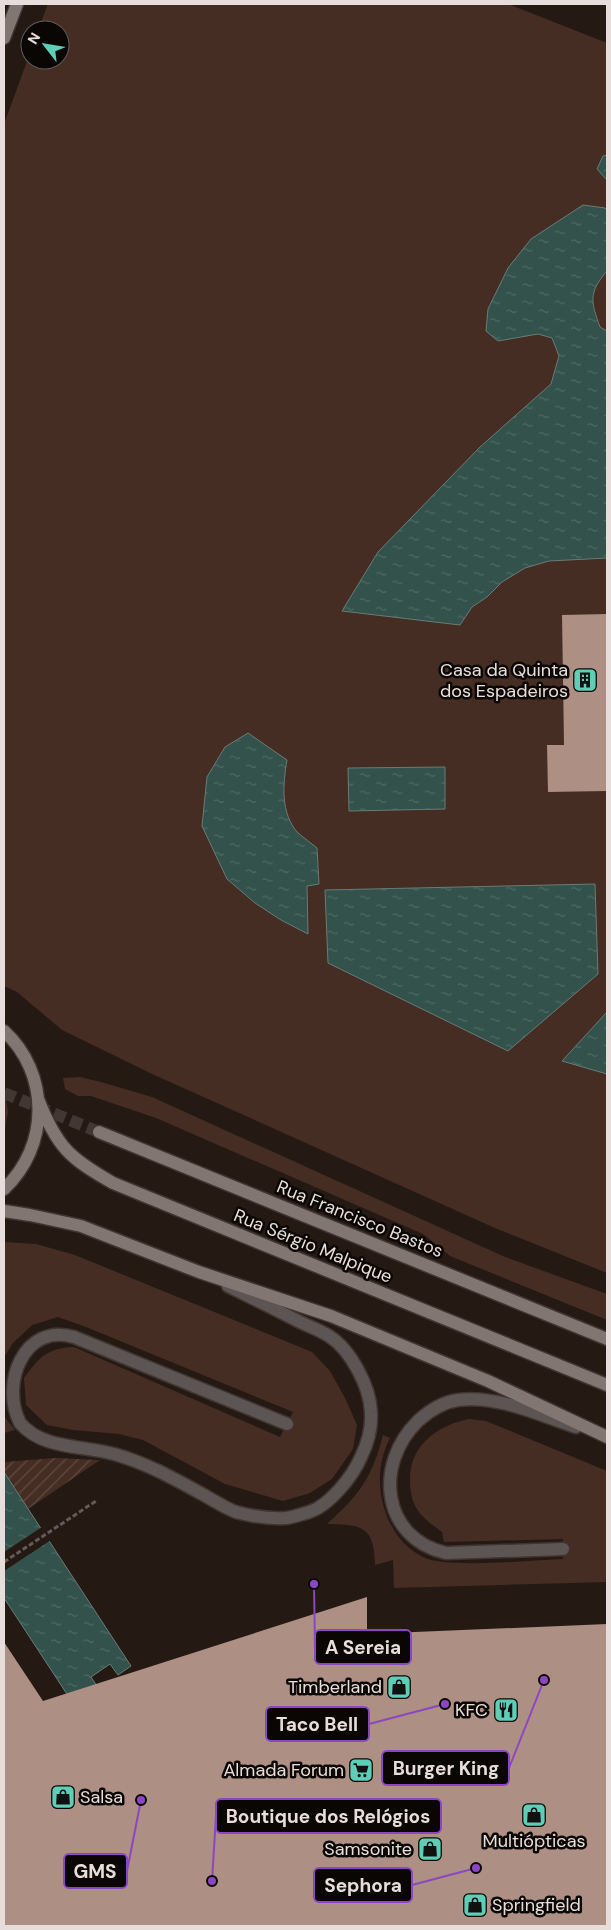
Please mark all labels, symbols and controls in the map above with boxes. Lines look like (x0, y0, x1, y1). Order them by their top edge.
north arrow (20, 20, 70, 70)
text: N (24, 29, 44, 47)
place label: Casa da Quinta dos Espadeiros (440, 658, 568, 703)
building icon: Casa da Quinta dos Espadeiros (572, 667, 598, 693)
street label: Rua Francisco Bastos (273, 1175, 447, 1263)
street label: Rua Sérgio Malpique (230, 1203, 396, 1289)
callout: A Sereia (315, 1630, 411, 1664)
text: A Sereia (325, 1635, 401, 1660)
shop icon: Timberland (386, 1674, 412, 1700)
place label: Timberland (288, 1675, 382, 1699)
restaurant icon: KFC (493, 1697, 519, 1723)
place label: KFC (455, 1698, 488, 1722)
callout: Taco Bell (266, 1707, 369, 1741)
text: Taco Bell (276, 1712, 358, 1737)
callout: Burger King (382, 1751, 509, 1785)
text: Burger King (393, 1756, 499, 1781)
supermarket icon: Almada Forum (348, 1757, 374, 1783)
place label: Almada Forum (223, 1758, 344, 1782)
shop icon: Salsa (50, 1784, 76, 1810)
place label: Salsa (80, 1785, 123, 1809)
callout: Boutique dos Relógios (216, 1799, 441, 1833)
shop icon: Multiópticas (521, 1802, 547, 1828)
text: Boutique dos Relógios (226, 1804, 430, 1829)
place label: Multiópticas (483, 1829, 585, 1853)
shop icon: Samsonite (417, 1836, 443, 1862)
place label: Samsonite (324, 1837, 412, 1861)
callout: GMS (64, 1854, 127, 1888)
text: GMS (73, 1859, 117, 1884)
callout: Sephora (314, 1868, 412, 1902)
text: Sephora (324, 1873, 402, 1898)
shop icon: Springfield (462, 1892, 488, 1918)
place label: Springfield (492, 1893, 581, 1917)

